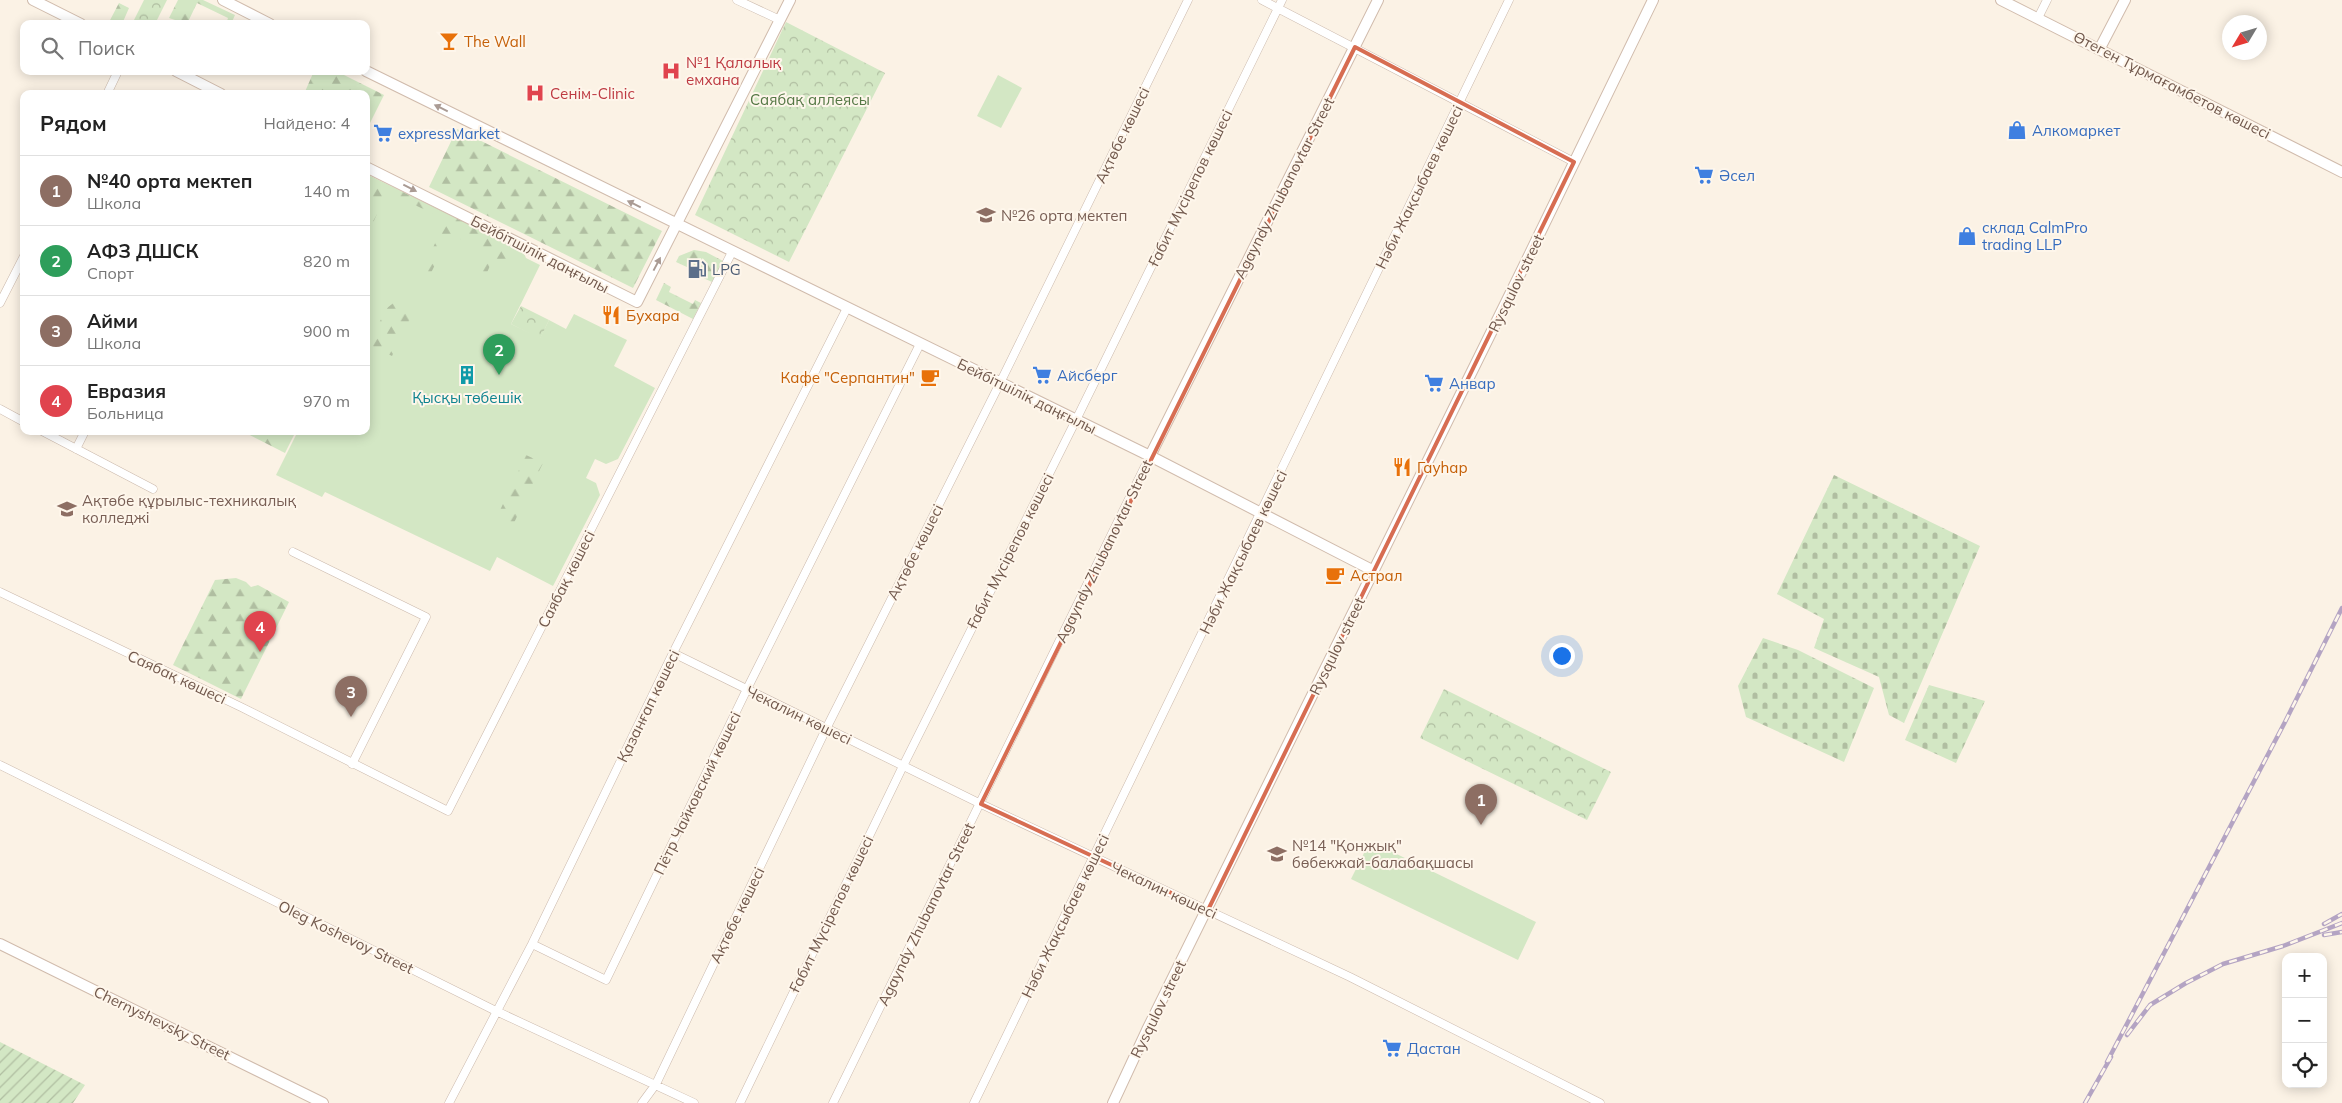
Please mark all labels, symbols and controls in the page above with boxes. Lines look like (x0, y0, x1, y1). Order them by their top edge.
north arrow (2222, 15, 2267, 60)
search box (20, 20, 370, 75)
street label: Өтеген Тұрмағамбетов көшесі (2070, 27, 2274, 143)
bar icon: The Wall (438, 30, 460, 52)
place label: The Wall (464, 32, 526, 51)
icon: search (38, 34, 66, 62)
text: Поиск (78, 36, 135, 60)
place label: №1 Қалалық емхана (686, 53, 782, 89)
hospital icon: №1 Қалалық емхана (660, 60, 682, 82)
hospital icon: Сенім-Clinic (524, 82, 546, 104)
place label: Сенім-Clinic (550, 84, 635, 103)
street label: Ақтөбе көшесі (1090, 84, 1154, 186)
park label: Саябақ аллеясы (750, 90, 870, 109)
street label: Agayndy Zhubanovtar Street (1230, 94, 1338, 282)
street label: Нәби Жақсыбаев көшесі (1371, 102, 1467, 272)
one-way arrow (434, 104, 448, 112)
street label: Ғабит Мүсірепов көшесі (1144, 106, 1236, 270)
text: Рядом (40, 110, 107, 136)
text: Найдено: 4 (264, 113, 350, 133)
shop icon: Алкомаркет (2006, 119, 2028, 141)
place label: Алкомаркет (2032, 121, 2120, 140)
supermarket icon: expressMarket (372, 122, 394, 144)
place label: expressMarket (398, 124, 500, 143)
supermarket icon: Əсел (1693, 164, 1715, 186)
place label: Əсел (1719, 166, 1755, 185)
text: №40 орта мектеп (87, 169, 252, 193)
text: 1 (51, 181, 61, 201)
text: 140 m (303, 181, 350, 201)
one-way arrow (403, 184, 417, 192)
text: Школа (87, 193, 141, 213)
one-way arrow (626, 200, 641, 208)
school or university icon: №26 орта мектеп (975, 204, 997, 226)
place label: №26 орта мектеп (1001, 206, 1127, 225)
street label: Бейбітшілік даңғылы (468, 211, 612, 297)
place label: склад CalmPro trading LLP (1982, 218, 2088, 254)
shop icon: склад CalmPro trading LLP (1956, 225, 1978, 247)
street label: Rysqulov street (1484, 231, 1548, 335)
text: АФЗ ДШСК (87, 239, 199, 263)
text: 2 (51, 251, 61, 271)
text: 820 m (303, 251, 350, 271)
one-way arrow (653, 256, 661, 271)
fuel station icon: LPG (686, 258, 708, 280)
place label: LPG (712, 260, 741, 279)
text: Спорт (87, 263, 134, 283)
restaurant icon: Бухара (600, 304, 622, 326)
place label: Бухара (626, 306, 680, 325)
text: Айми (87, 309, 138, 333)
text: 3 (51, 321, 61, 341)
text: 900 m (303, 321, 350, 341)
text: Школа (87, 333, 141, 353)
pin: 2 (483, 334, 515, 375)
street label: Бейбітшілік даңғылы (954, 354, 1100, 438)
building icon: Қысқы төбешік (456, 364, 478, 386)
supermarket icon: Айсберг (1031, 364, 1053, 386)
cafe icon: Кафе "Серпантин" (919, 366, 941, 388)
place label: Айсберг (1057, 366, 1118, 385)
place label: Кафе "Серпантин" (780, 368, 915, 387)
supermarket icon: Анвар (1423, 372, 1445, 394)
place label: Анвар (1449, 374, 1496, 393)
text: Евразия (87, 379, 166, 403)
place label: Қысқы төбешік (412, 388, 523, 407)
text: 4 (51, 391, 61, 411)
text: 970 m (303, 391, 350, 411)
text: Больница (87, 403, 164, 423)
street label: Agayndy Zhubanovtar Street (1051, 456, 1157, 646)
restaurant icon: Гауhар (1391, 456, 1413, 478)
place label: Гауhар (1417, 458, 1468, 477)
street label: Нәби Жақсыбаев көшесі (1195, 467, 1291, 637)
street label: Ғабит Мүсірепов көшесі (962, 470, 1058, 632)
place label: Ақтөбе құрылыс-техникалық колледжі (82, 491, 296, 527)
school or university icon: Ақтөбе құрылыс-техникалық колледжі (56, 498, 78, 520)
street label: Ақтөбе көшесі (883, 501, 947, 603)
street label: Саябақ көшесі (533, 527, 599, 631)
cafe icon: Астрал (1324, 564, 1346, 586)
place label: Астрал (1350, 566, 1403, 585)
street label: Rysqulov street (1305, 594, 1369, 698)
pin: 4 (244, 611, 276, 652)
your location (1549, 643, 1575, 669)
street label: Саябақ көшесі (125, 646, 229, 708)
street label: Қазанғап көшесі (613, 647, 683, 765)
pin: 3 (335, 676, 367, 717)
street label: Чекалин көшесі (743, 681, 855, 749)
street label: Пётр Чайковский көшесі (649, 708, 745, 878)
pin: 1 (1465, 784, 1497, 825)
street label: Agayndy Zhubanovtar Street (873, 819, 979, 1009)
street label: Нәби Жақсыбаев көшесі (1017, 831, 1113, 1001)
street label: Ғабит Мүсірепов көшесі (785, 832, 877, 996)
place label: №14 "Қонжық" бөбекжай-балабақшасы (1292, 836, 1474, 872)
school or university icon: №14 "Қонжық" бөбекжай-балабақшасы (1266, 843, 1288, 865)
street label: Чекалин көшесі (1108, 857, 1220, 923)
street label: Ақтөбе көшесі (705, 864, 769, 966)
street label: Oleg Koshevoy Street (275, 896, 417, 978)
map controls (2282, 953, 2327, 1088)
button: + (2282, 953, 2327, 998)
street label: Rysqulov street (1126, 957, 1190, 1061)
street label: Chernyshevsky Street (91, 982, 233, 1064)
button: − (2282, 998, 2327, 1043)
supermarket icon: Дастан (1381, 1037, 1403, 1059)
place label: Дастан (1407, 1039, 1461, 1058)
button: locate (2282, 1043, 2327, 1088)

